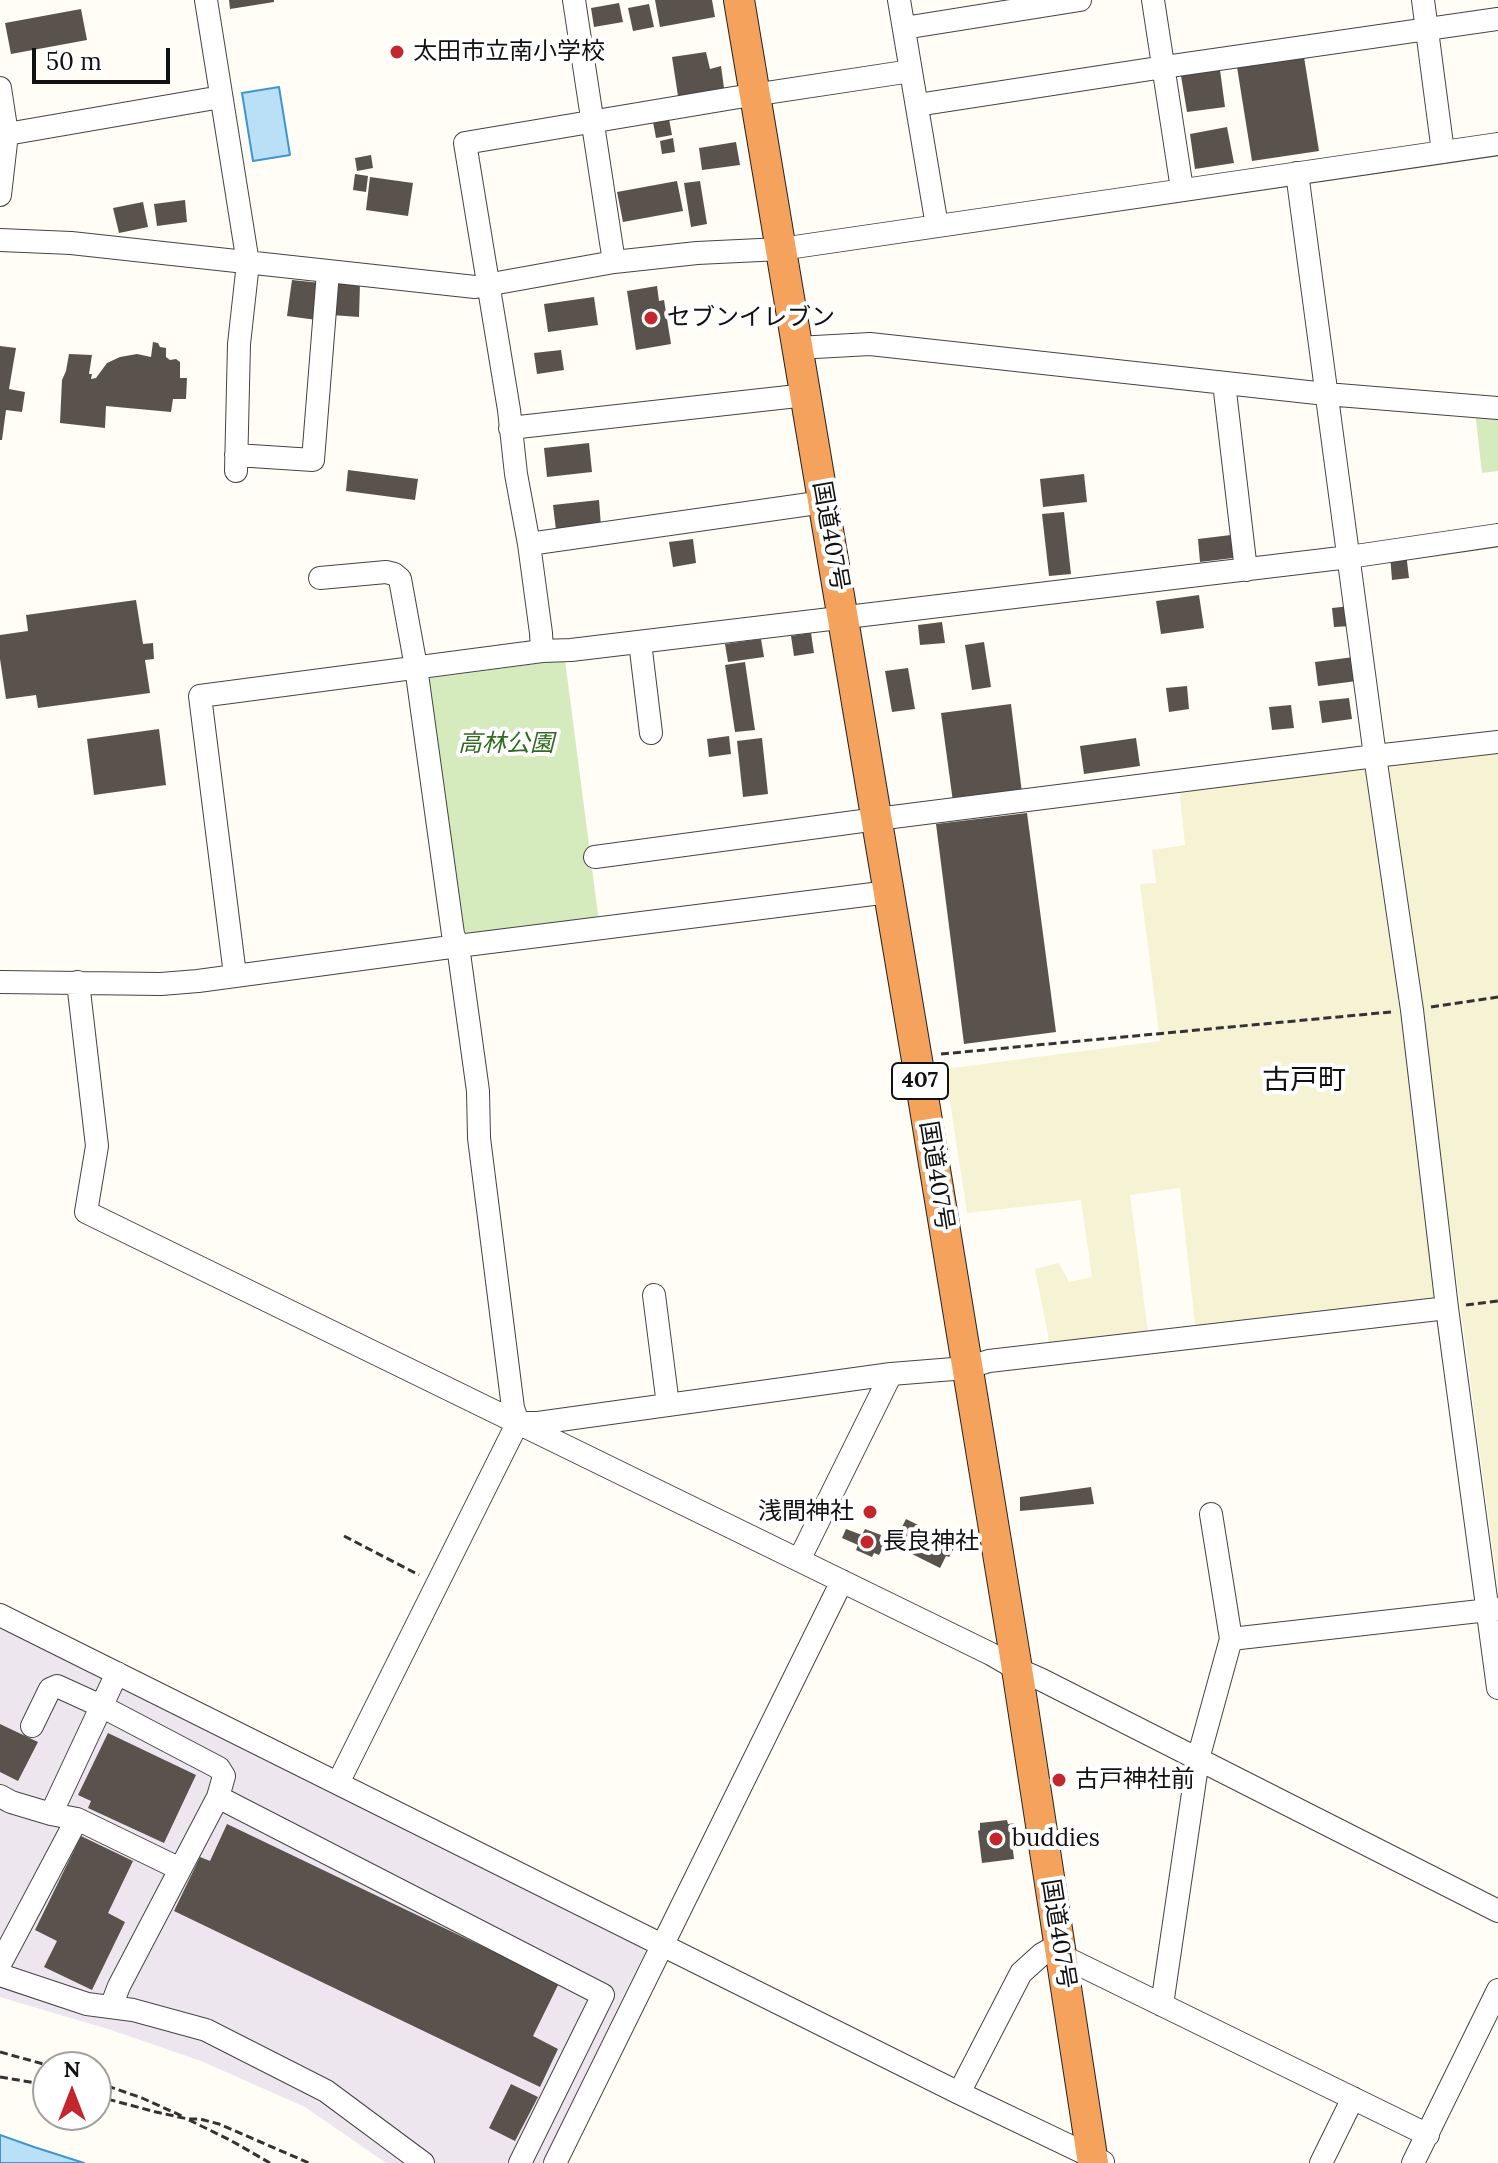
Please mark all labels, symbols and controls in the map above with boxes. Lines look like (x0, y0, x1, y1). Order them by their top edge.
scale bar (36, 32, 174, 82)
place label: 太田市立南小学校 (413, 38, 605, 66)
marker: 太田市立南小学校 (388, 43, 406, 61)
text: 50 m (46, 46, 102, 77)
place label: セブンイレブン (667, 304, 835, 332)
marker: セブンイレブン (642, 309, 660, 327)
street label: 国道407号 (806, 479, 854, 593)
park label: 高林公園 (458, 730, 554, 758)
road number: 407 (892, 1063, 948, 1099)
district label: 古戸町 (1262, 1064, 1346, 1098)
street label: 国道407号 (913, 1119, 959, 1233)
place label: 浅間神社 (758, 1498, 854, 1526)
marker: 浅間神社 (861, 1503, 879, 1521)
place label: 長良神社 (883, 1528, 979, 1556)
marker: 長良神社 (858, 1533, 876, 1551)
place label: 古戸神社前 (1075, 1766, 1195, 1794)
marker: 古戸神社前 (1050, 1771, 1068, 1789)
place label: buddies (1012, 1825, 1100, 1853)
marker: buddies (987, 1830, 1005, 1848)
street label: 国道407号 (1035, 1877, 1081, 1991)
north arrow (32, 2051, 112, 2131)
text: N (63, 2055, 81, 2083)

